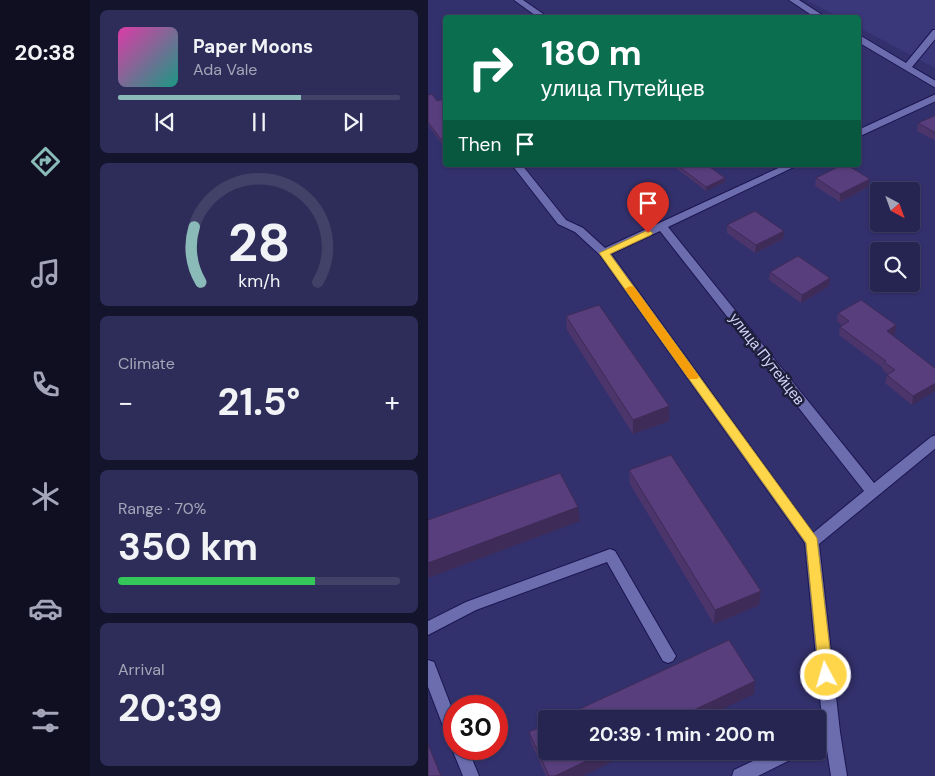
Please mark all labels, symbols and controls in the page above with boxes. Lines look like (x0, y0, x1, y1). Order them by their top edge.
text: 180 m (541, 30, 642, 76)
text: Paper Moons (193, 34, 313, 59)
icon: right (458, 35, 523, 100)
text: 20:38 (15, 38, 75, 67)
text: Ada Vale (193, 59, 257, 80)
text: улица Путейцев (541, 74, 705, 103)
icon: previous (151, 108, 179, 136)
icon: pause (245, 108, 273, 136)
icon: next (339, 108, 367, 136)
icon: arrive (511, 130, 539, 158)
text: Then (458, 132, 501, 157)
icon: directions (28, 144, 63, 179)
pin (627, 182, 669, 233)
north arrow (870, 182, 920, 232)
map controls (870, 182, 920, 292)
icon: arrive (634, 189, 662, 217)
text: 28 (228, 209, 290, 277)
button: search (870, 242, 920, 292)
icon: music (28, 256, 63, 291)
text: km/h (238, 269, 280, 293)
street label: улица Путейцев (725, 309, 809, 409)
text: Climate (118, 353, 175, 374)
icon: phone (28, 367, 63, 402)
text: 21.5° (218, 377, 300, 427)
text: − (118, 384, 133, 421)
text: + (385, 384, 400, 421)
icon: climate (28, 479, 63, 514)
text: Range · 70% (118, 498, 206, 519)
text: 350 km (118, 522, 258, 572)
icon: car (28, 591, 63, 626)
position arrow (799, 648, 851, 700)
text: Arrival (118, 659, 165, 680)
text: 20:39 (118, 683, 222, 733)
speed limit sign: 30 (443, 695, 508, 760)
icon: filters (28, 703, 63, 738)
text: 20:39 · 1 min · 200 m (589, 722, 775, 747)

